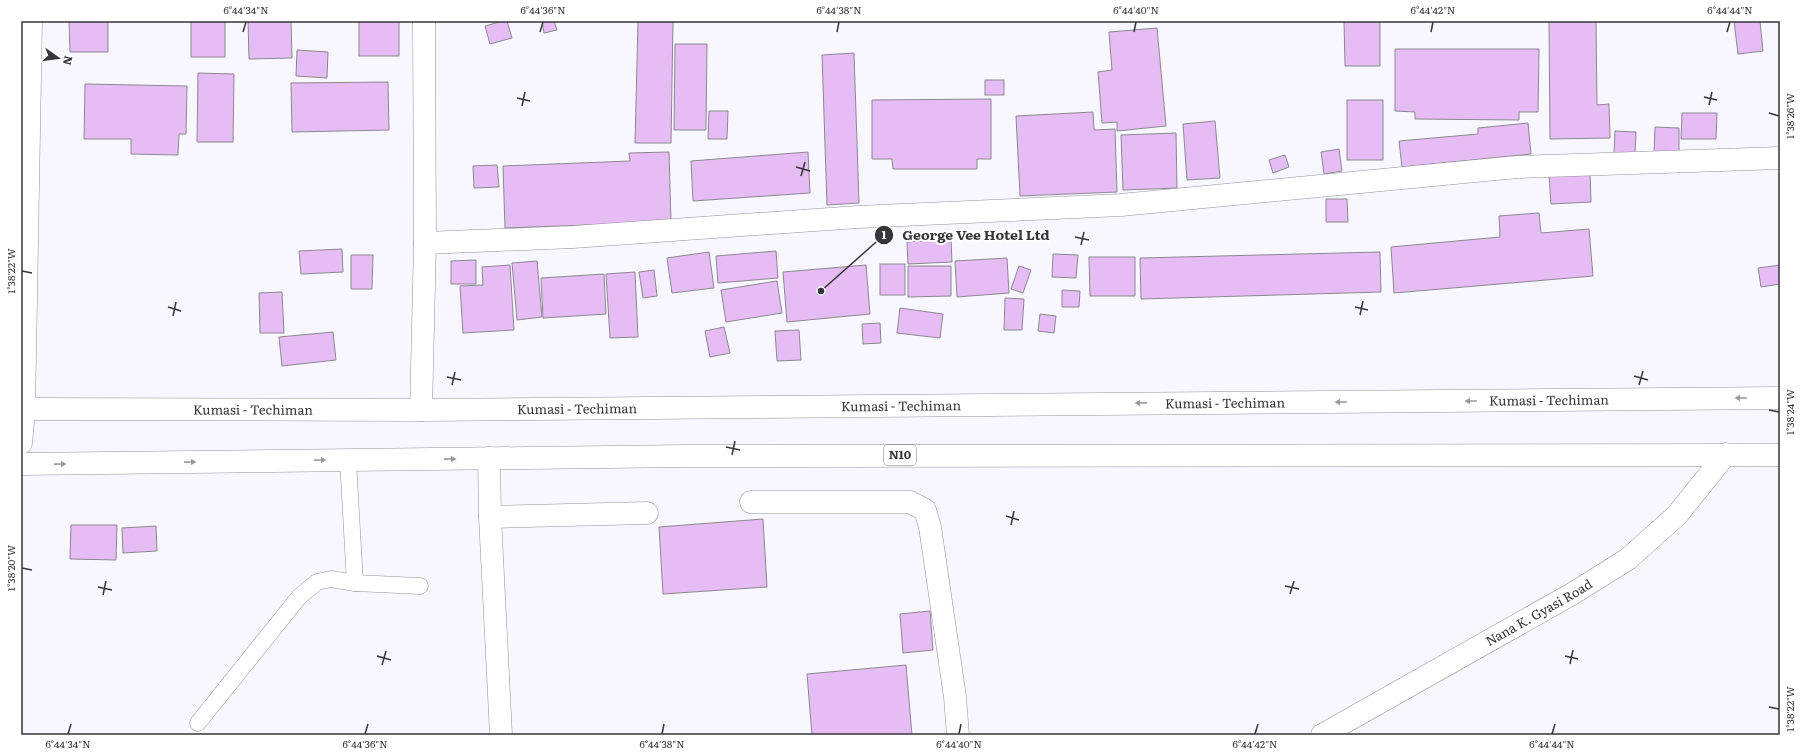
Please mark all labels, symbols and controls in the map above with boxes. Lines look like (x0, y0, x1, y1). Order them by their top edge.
text: 6°44'34"N (223, 2, 269, 17)
text: 6°44'36"N (520, 2, 566, 17)
text: 6°44'38"N (816, 2, 862, 17)
text: 6°44'40"N (1113, 2, 1159, 17)
text: 6°44'42"N (1411, 2, 1455, 17)
text: 6°44'44"N (1707, 2, 1753, 17)
north arrow (38, 38, 78, 78)
text: N (60, 54, 78, 67)
text: 1°38'26"W (1782, 93, 1797, 139)
callout: George Vee Hotel Ltd (874, 222, 1058, 248)
text: George Vee Hotel Ltd (902, 224, 1050, 244)
text: 1 (882, 225, 887, 243)
text: 1°38'22"W (3, 248, 18, 294)
text: 1°38'24"W (1782, 389, 1797, 435)
street label: Kumasi - Techiman (1489, 390, 1609, 410)
street label: Kumasi - Techiman (1165, 392, 1285, 412)
street label: Kumasi - Techiman (841, 395, 961, 415)
one-way arrow (1734, 395, 1747, 401)
street label: Kumasi - Techiman (517, 398, 637, 418)
one-way arrow (1464, 398, 1477, 404)
street label: Kumasi - Techiman (193, 399, 313, 419)
one-way arrow (1334, 399, 1347, 405)
one-way arrow (1134, 400, 1147, 406)
road number: N10 (884, 445, 916, 465)
one-way arrow (444, 456, 457, 462)
one-way arrow (314, 457, 327, 463)
one-way arrow (184, 459, 197, 465)
one-way arrow (54, 461, 67, 467)
text: 1°38'20"W (3, 545, 18, 591)
street label: Nana K. Gyasi Road (1482, 574, 1596, 650)
text: 1°38'22"W (1782, 686, 1797, 732)
text: 6°44'34"N (45, 736, 91, 751)
text: 6°44'36"N (342, 736, 388, 751)
text: 6°44'38"N (639, 736, 685, 751)
text: 6°44'40"N (936, 736, 982, 751)
text: 6°44'42"N (1233, 736, 1277, 751)
text: 6°44'44"N (1529, 736, 1575, 751)

